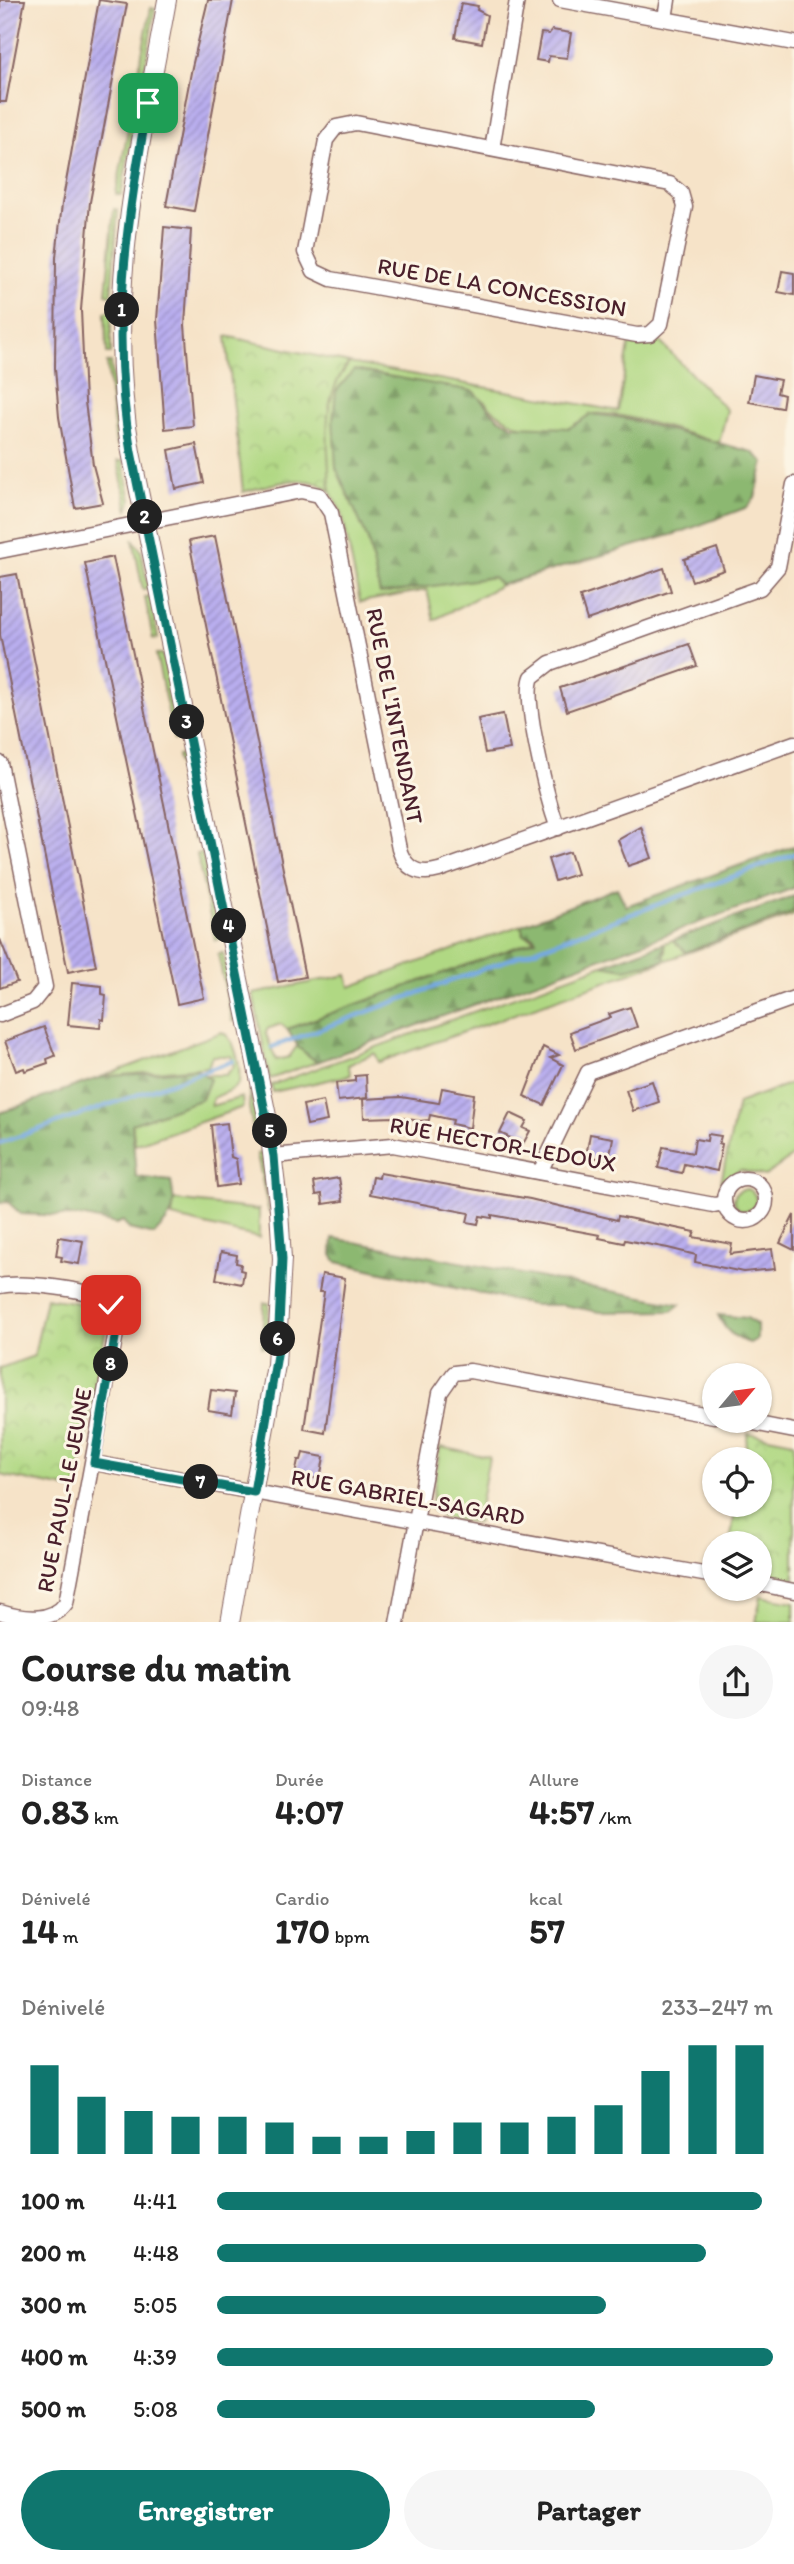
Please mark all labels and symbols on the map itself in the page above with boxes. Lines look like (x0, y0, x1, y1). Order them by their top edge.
pin (118, 73, 178, 133)
street label: RUE DE LA CONCESSION (375, 251, 629, 323)
pin: 1 (104, 292, 140, 328)
pin: 2 (128, 500, 162, 534)
street label: RUE DE L'INTENDANT (360, 606, 430, 826)
pin: 3 (170, 704, 204, 740)
pin: 4 (212, 908, 246, 944)
street label: RUE HECTOR-LEDOUX (388, 1110, 618, 1178)
pin: 5 (252, 1114, 288, 1148)
pin (81, 1275, 141, 1335)
pin: 6 (260, 1322, 296, 1356)
pin: 8 (94, 1346, 128, 1382)
north arrow (702, 1363, 772, 1433)
street label: RUE PAUL-LE JEUNE (30, 1385, 98, 1595)
street label: RUE GABRIEL-SAGARD (289, 1463, 527, 1531)
pin: 7 (184, 1464, 218, 1500)

